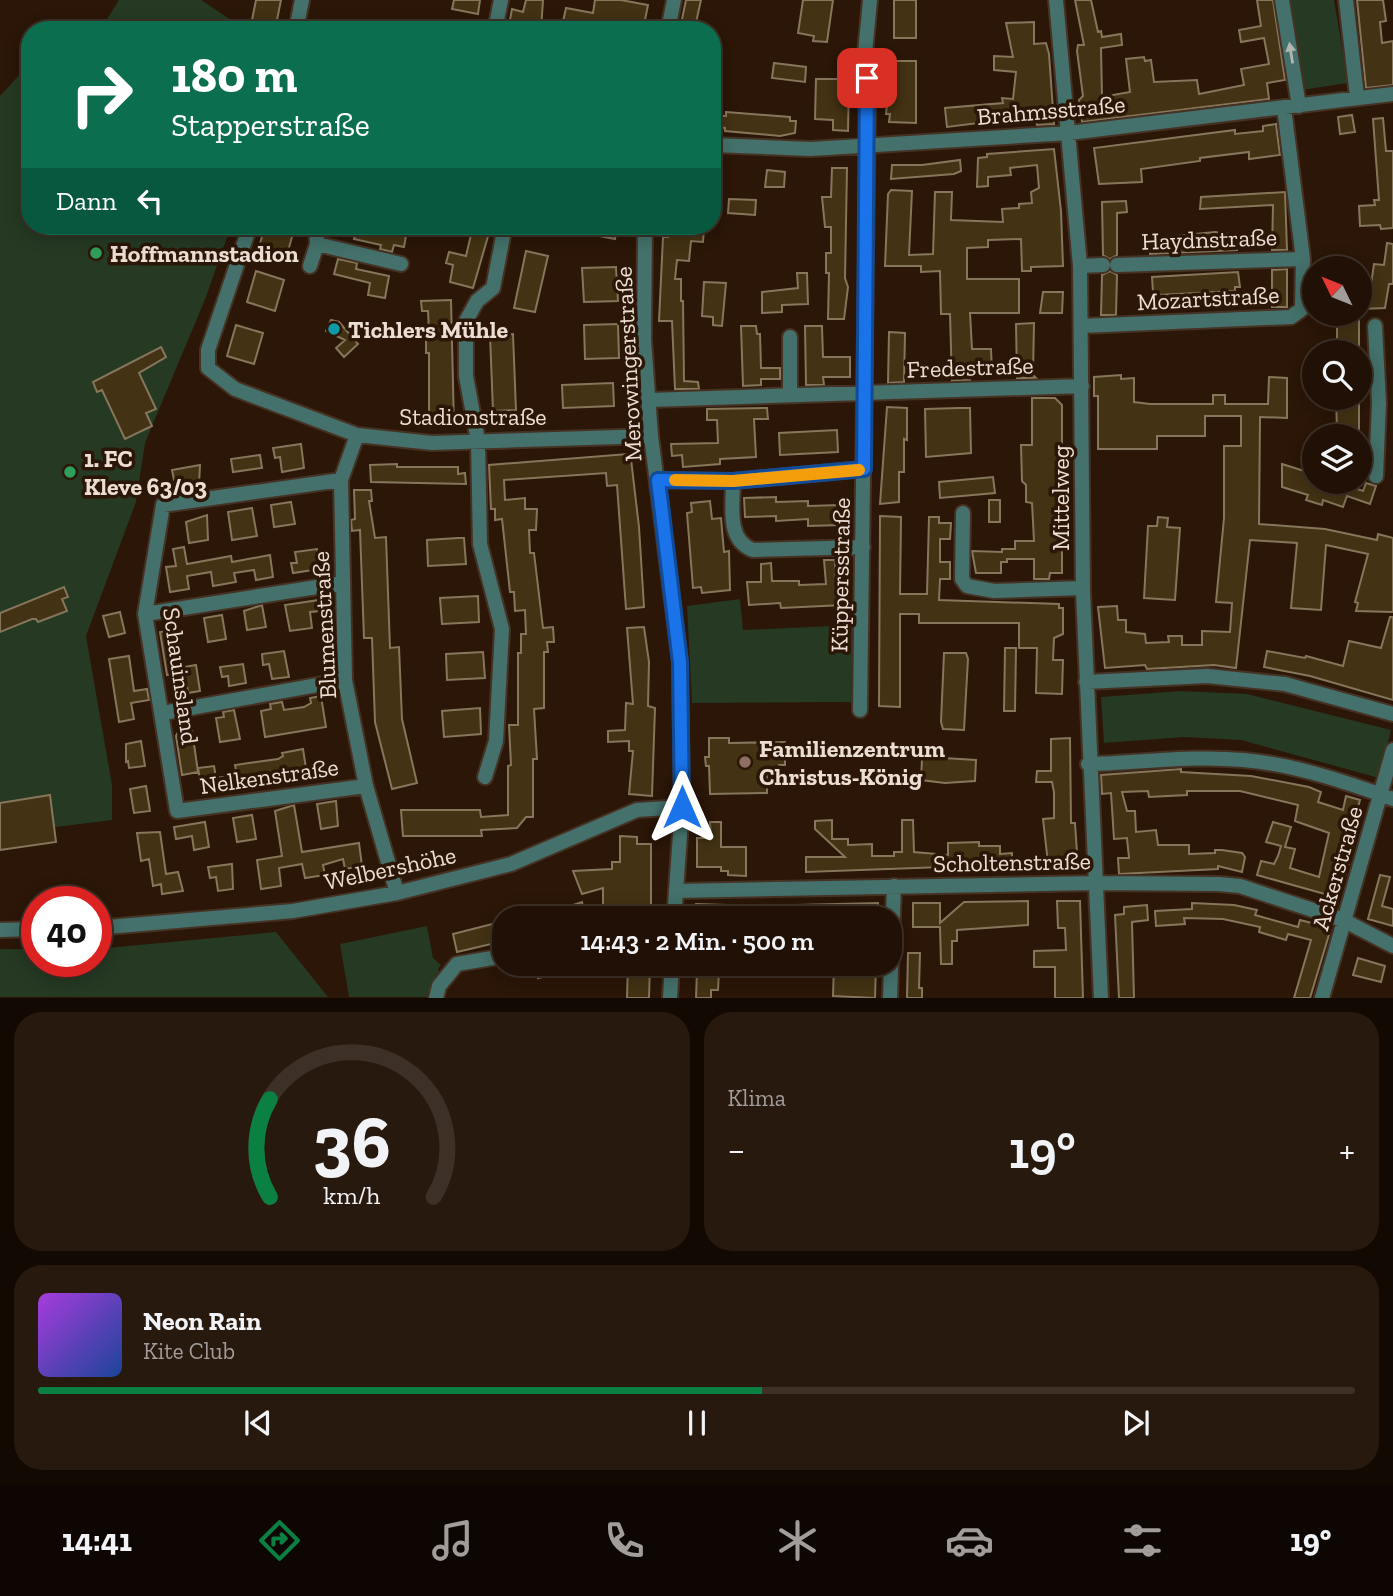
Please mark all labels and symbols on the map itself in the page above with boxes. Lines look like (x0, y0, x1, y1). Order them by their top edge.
one-way arrow (1285, 42, 1296, 64)
pin (837, 48, 897, 108)
street label: Brahmsstraße (976, 89, 1126, 131)
street label: Haydnstraße (1141, 222, 1277, 256)
place label: Hoffmannstadion (110, 239, 299, 268)
marker: Hoffmannstadion (88, 245, 104, 261)
north arrow (1302, 256, 1372, 326)
street label: Merowingerstraße (608, 266, 648, 462)
street label: Mozartstraße (1136, 280, 1280, 316)
place label: Tichlers Mühle (348, 315, 509, 344)
marker: Tichlers Mühle (326, 321, 342, 337)
street label: Fredestraße (906, 350, 1034, 384)
street label: Stadionstraße (399, 402, 547, 431)
place label: 1. FC Kleve 63/03 (84, 444, 207, 501)
street label: Mittelweg (1046, 445, 1075, 551)
marker: 1. FC Kleve 63/03 (62, 464, 78, 480)
street label: Küppersstraße (824, 497, 856, 653)
street label: Blumenstraße (306, 550, 342, 700)
street label: Schauinsland (157, 606, 205, 746)
place label: Familienzentrum Christus-König (759, 734, 945, 791)
street label: Nelkenstraße (198, 752, 340, 800)
marker: Familienzentrum Christus-König (737, 754, 753, 770)
position arrow (645, 770, 719, 844)
street label: Ackerstraße (1305, 803, 1369, 933)
street label: Welbershöhe (321, 840, 459, 896)
street label: Scholtenstraße (933, 846, 1091, 878)
speed limit sign: 40 (21, 886, 112, 977)

